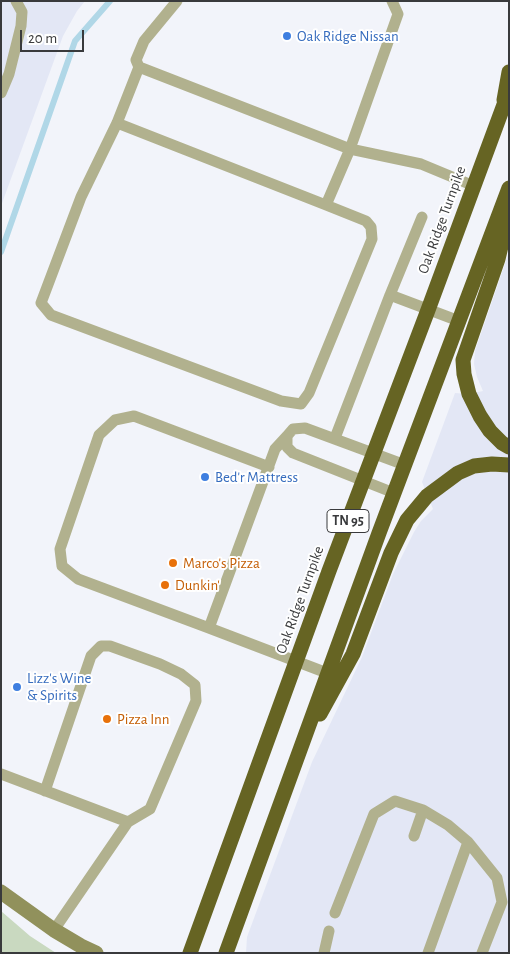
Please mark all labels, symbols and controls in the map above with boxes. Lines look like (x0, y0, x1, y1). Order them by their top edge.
scale bar (22, 20, 86, 52)
place label: Oak Ridge Nissan (297, 27, 399, 45)
marker: Oak Ridge Nissan (281, 30, 293, 42)
text: 20 m (28, 31, 57, 46)
street label: Oak Ridge Turnpike (414, 164, 470, 276)
place label: Bed'r Mattress (215, 468, 298, 486)
marker: Bed'r Mattress (199, 471, 211, 483)
road number: TN 95 (327, 510, 369, 532)
street label: Oak Ridge Turnpike (272, 544, 328, 656)
place label: Marco's Pizza (183, 554, 260, 572)
marker: Marco's Pizza (167, 557, 179, 569)
place label: Dunkin' (175, 576, 220, 594)
marker: Dunkin' (159, 579, 171, 591)
place label: Lizz's Wine & Spirits (27, 669, 91, 704)
marker: Lizz's Wine & Spirits (11, 681, 23, 693)
place label: Pizza Inn (117, 710, 169, 728)
marker: Pizza Inn (101, 713, 113, 725)

